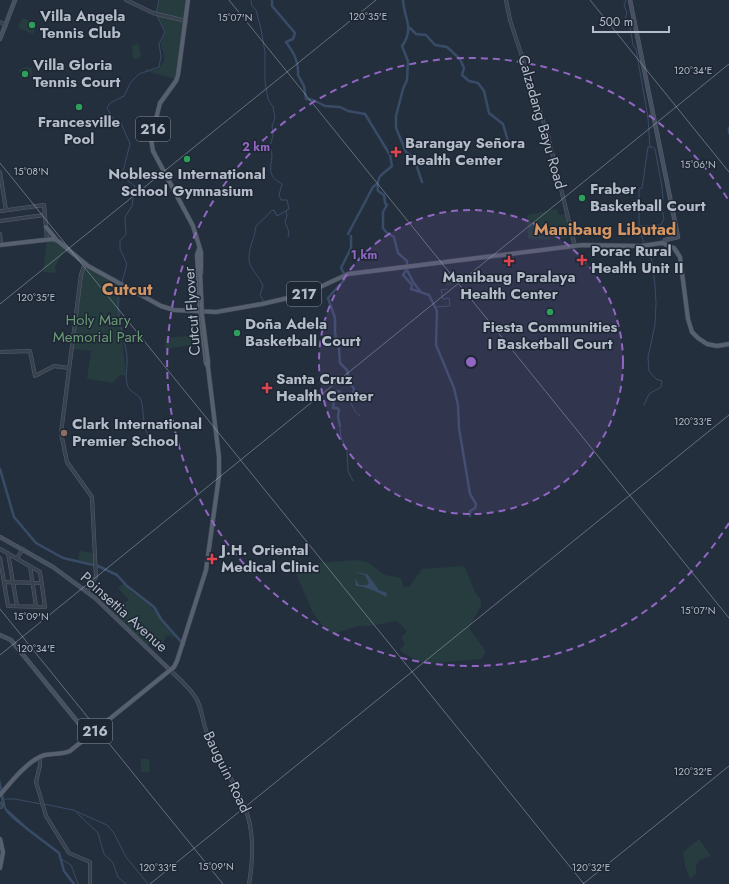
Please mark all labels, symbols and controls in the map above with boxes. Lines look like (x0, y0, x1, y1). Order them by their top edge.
place label: Villa Angela Tennis Club (39, 5, 125, 44)
scale bar (593, 8, 669, 34)
text: 120°35'E (349, 9, 387, 24)
text: 15°07'N (218, 10, 252, 25)
text: 500 m (599, 13, 633, 31)
marker: Villa Angela Tennis Club (27, 20, 37, 30)
street label: Calzadang Bayu Road (512, 52, 572, 192)
place label: Villa Gloria Tennis Court (32, 54, 120, 93)
text: 120°34'E (674, 63, 712, 78)
marker: Villa Gloria Tennis Court (20, 69, 30, 79)
marker: Francesville Pool (74, 102, 84, 112)
place label: Francesville Pool (38, 111, 121, 150)
road number: 216 (136, 117, 170, 141)
place label: Barangay Señora Health Center (405, 132, 525, 171)
text: 2 km (242, 138, 270, 156)
marker: Barangay Señora Health Center (390, 146, 402, 158)
marker: Noblesse International School Gymnasium (182, 154, 192, 164)
text: 15°06'N (680, 157, 716, 172)
place label: Noblesse International School Gymnasium (108, 163, 266, 202)
text: 15°08'N (14, 164, 48, 179)
place label: Fraber Basketball Court (590, 178, 706, 217)
marker: Fraber Basketball Court (577, 193, 587, 203)
district label: Manibaug Libutad (534, 217, 676, 241)
place label: Porac Rural Health Unit II (591, 240, 683, 279)
text: 1 km (351, 246, 377, 264)
marker: Porac Rural Health Unit II (576, 254, 588, 266)
marker: Manibaug Paralaya Health Center (503, 255, 515, 267)
street label: Cutcut Flyover (178, 265, 206, 356)
place label: Manibaug Paralaya Health Center (442, 266, 576, 305)
district label: Cutcut (102, 277, 153, 301)
road number: 217 (287, 282, 321, 306)
text: 120°35'E (17, 290, 55, 305)
marker: Fiesta Communities I Basketball Court (545, 307, 555, 317)
park label: Holy Mary Memorial Park (53, 309, 144, 348)
place label: Doña Adela Basketball Court (245, 313, 361, 352)
place label: Fiesta Communities I Basketball Court (483, 316, 618, 355)
marker: Doña Adela Basketball Court (232, 328, 242, 338)
centre of rings (464, 355, 478, 369)
place label: Santa Cruz Health Center (276, 368, 374, 407)
marker: Santa Cruz Health Center (261, 382, 273, 394)
place label: Clark International Premier School (72, 413, 202, 452)
text: 120°33'E (674, 414, 712, 429)
marker: Clark International Premier School (59, 428, 69, 438)
place label: J.H. Oriental Medical Clinic (218, 539, 319, 578)
marker: J.H. Oriental Medical Clinic (206, 553, 218, 565)
street label: Poinsettia Avenue (75, 567, 173, 658)
text: 15°07'N (681, 603, 715, 618)
text: 15°09'N (13, 609, 49, 624)
text: 120°34'E (17, 641, 55, 656)
road number: 216 (78, 719, 112, 743)
street label: Bauguin Road (198, 727, 256, 817)
text: 120°32'E (674, 764, 712, 779)
text: 15°09'N (198, 859, 234, 874)
text: 120°33'E (139, 860, 177, 875)
text: 120°32'E (572, 860, 610, 875)

